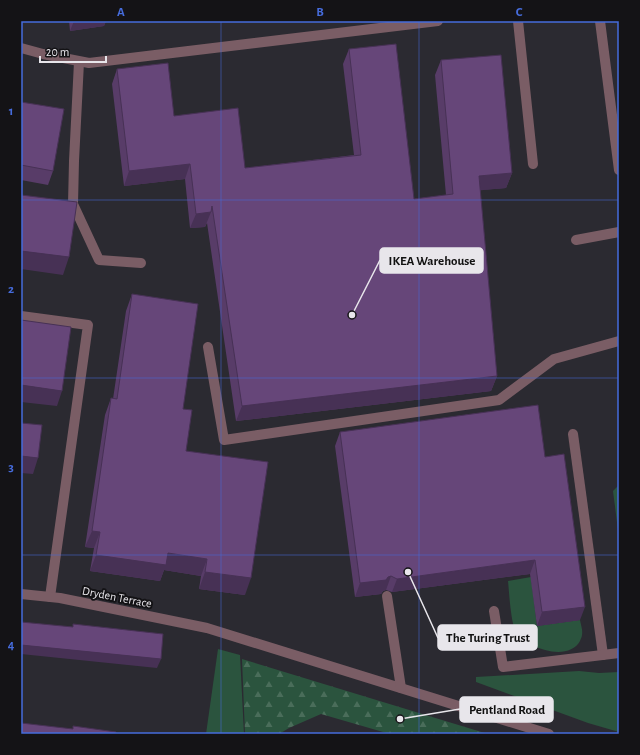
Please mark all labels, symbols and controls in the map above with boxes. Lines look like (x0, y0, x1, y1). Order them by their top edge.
text: A (117, 6, 125, 19)
text: B (316, 6, 324, 19)
text: C (516, 6, 523, 19)
scale bar (40, 38, 106, 64)
text: 20 m (46, 46, 69, 58)
text: 1 (9, 105, 13, 118)
callout: IKEA Warehouse (380, 248, 483, 273)
text: IKEA Warehouse (389, 255, 475, 268)
text: 2 (8, 283, 14, 296)
text: 3 (8, 461, 14, 474)
street label: Dryden Terrace (81, 584, 153, 611)
callout: The Turing Trust (438, 625, 537, 650)
text: The Turing Trust (446, 632, 530, 645)
text: 4 (8, 639, 15, 652)
callout: Pentland Road (460, 697, 553, 722)
text: Pentland Road (469, 704, 545, 717)

